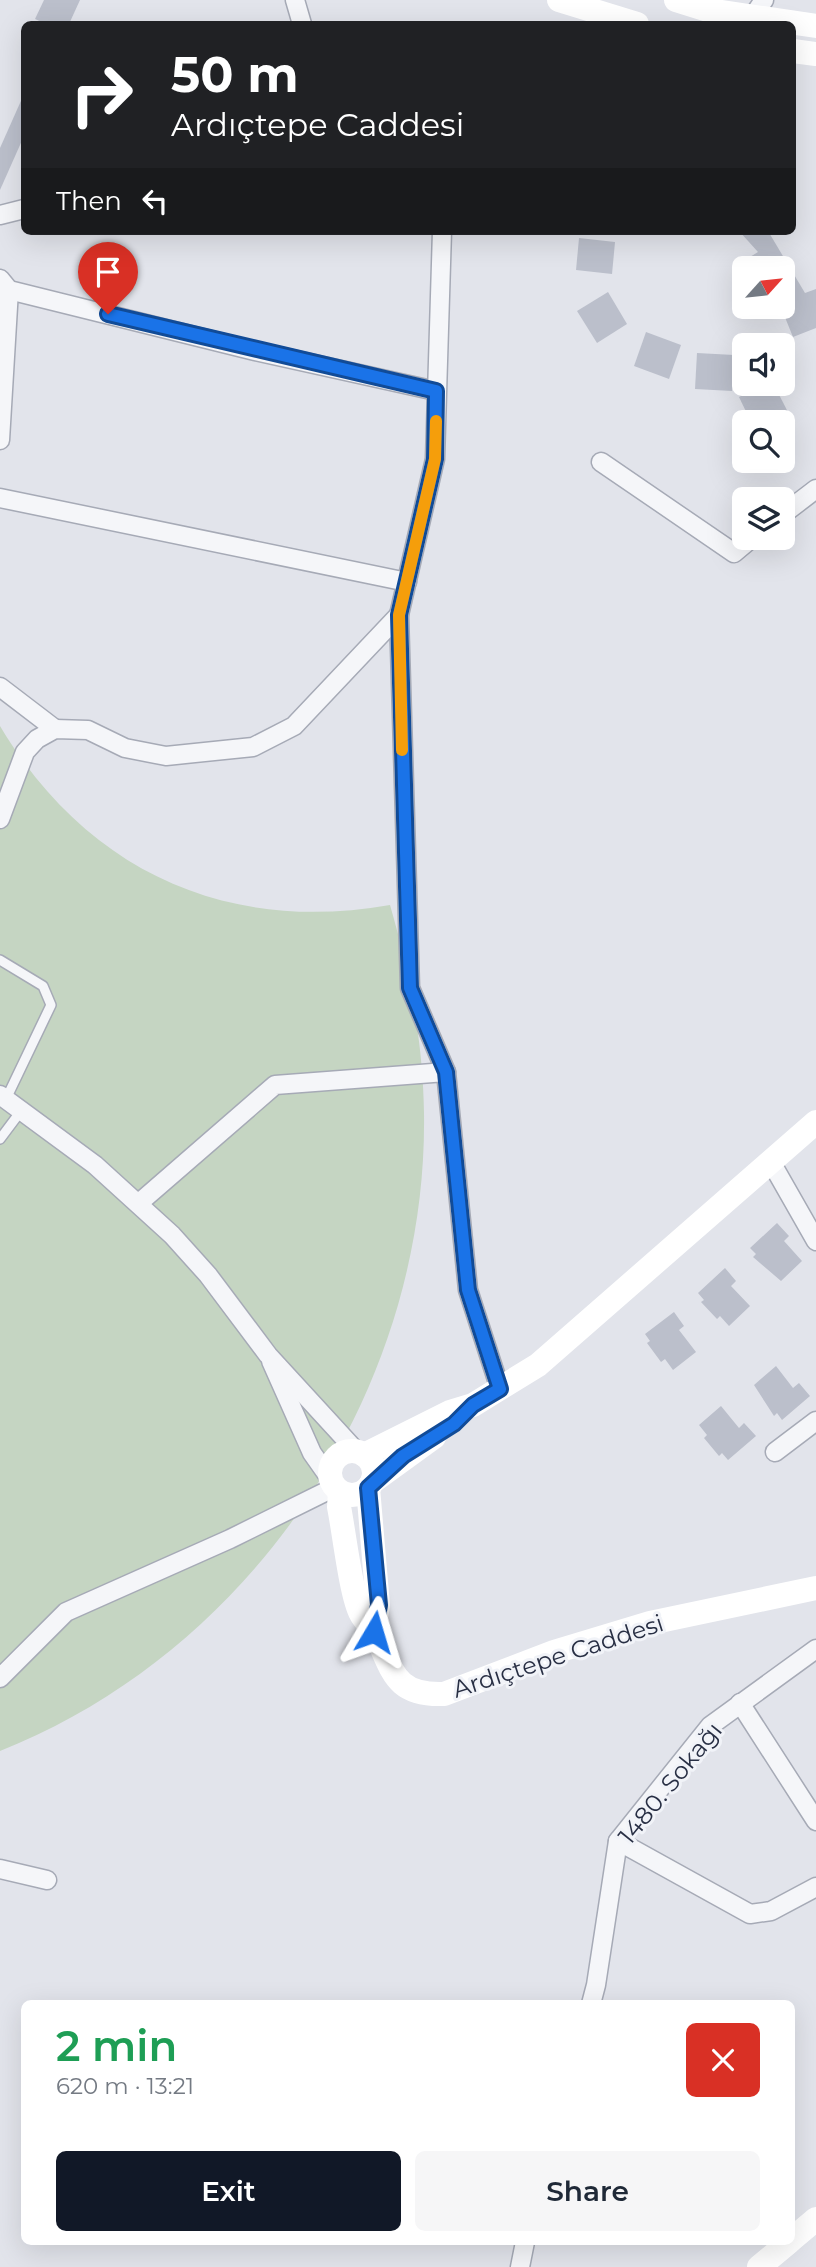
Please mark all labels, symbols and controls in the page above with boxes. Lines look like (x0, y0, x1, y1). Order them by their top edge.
text: 50 m (171, 45, 299, 104)
icon: right (56, 49, 147, 140)
text: Ardıçtepe Caddesi (171, 105, 464, 144)
icon: left (136, 182, 174, 220)
text: Then (56, 185, 122, 217)
pin (78, 242, 138, 314)
icon: arrive (89, 253, 127, 291)
north arrow (732, 256, 794, 318)
map controls (732, 256, 795, 550)
button: sound (732, 333, 795, 396)
button: search (732, 410, 795, 473)
button: layers (732, 487, 795, 550)
position arrow (337, 1595, 411, 1669)
street label: Ardıçtepe Caddesi (449, 1608, 667, 1704)
street label: 1480. Sokağı (612, 1716, 728, 1850)
text: 2 min (56, 2020, 177, 2072)
button: close (686, 2023, 760, 2097)
text: 620 m · 13:21 (56, 2072, 194, 2100)
button: Exit (56, 2151, 401, 2231)
button: Share (415, 2151, 760, 2231)

